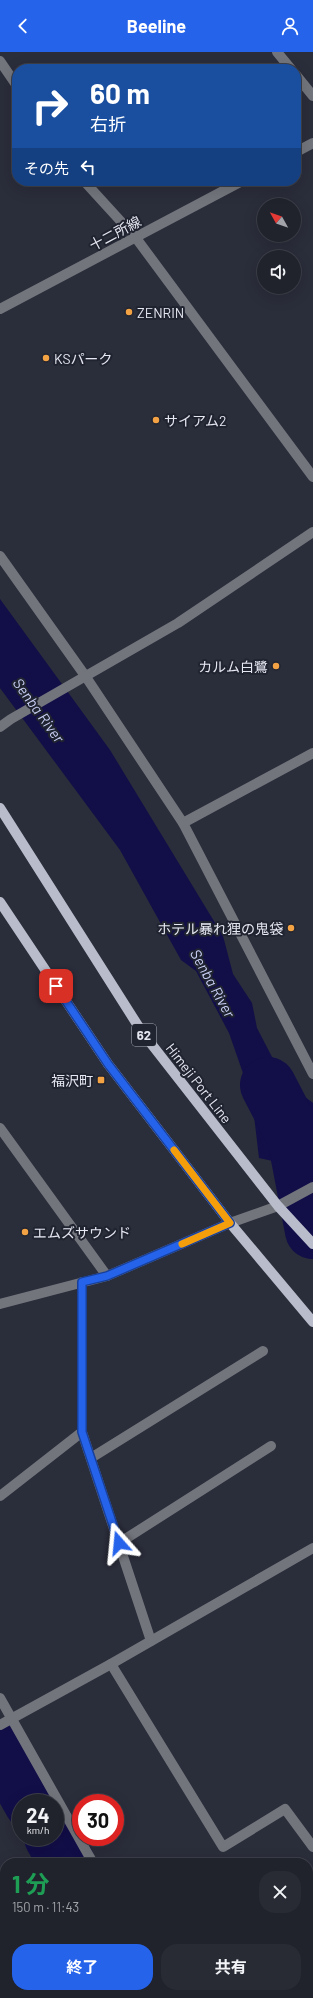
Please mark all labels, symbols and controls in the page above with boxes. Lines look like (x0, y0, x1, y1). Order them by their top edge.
icon: back (12, 15, 34, 37)
text: Beeline (127, 15, 186, 37)
icon: person (279, 15, 301, 37)
text: 60 m (90, 76, 150, 110)
icon: right (24, 80, 76, 132)
text: 右折 (90, 113, 126, 135)
icon: left (77, 156, 99, 178)
text: その先 (24, 159, 69, 177)
north arrow (257, 198, 301, 242)
map controls (257, 198, 301, 294)
street label: 十二所線 (86, 212, 144, 254)
button: sound (257, 250, 301, 294)
place label: ZENRIN (137, 304, 184, 321)
marker: ZENRIN (124, 307, 134, 317)
place label: KSパーク (54, 350, 113, 367)
marker: KSパーク (41, 353, 51, 363)
place label: サイアム2 (164, 412, 227, 429)
marker: サイアム2 (151, 415, 161, 425)
place label: カルム白鷺 (198, 658, 268, 675)
marker: カルム白鷺 (271, 661, 281, 671)
water label: Senba River (10, 674, 69, 746)
place label: ホテル暴れ狸の鬼袋 (157, 920, 283, 937)
marker: ホテル暴れ狸の鬼袋 (286, 923, 296, 933)
water label: Senba River (187, 946, 239, 1021)
pin (39, 969, 73, 1003)
icon: arrive (45, 975, 67, 997)
road number: 62 (132, 1024, 156, 1046)
street label: Himeji Port Line (163, 1040, 235, 1126)
place label: 福沢町 (51, 1072, 93, 1089)
marker: 福沢町 (96, 1075, 106, 1085)
place label: エムズサウンド (33, 1224, 131, 1241)
marker: エムズサウンド (20, 1227, 30, 1237)
position arrow (98, 1522, 140, 1564)
speed limit sign: 30 (72, 1794, 124, 1846)
text: 24 (26, 1803, 50, 1827)
text: km/h (27, 1824, 49, 1836)
text: 1 分 (12, 1869, 49, 1898)
button: close (259, 1871, 301, 1913)
text: 150 m · 11:43 (12, 1899, 79, 1915)
button: 終了 (12, 1944, 153, 1990)
button: 共有 (161, 1944, 301, 1990)

